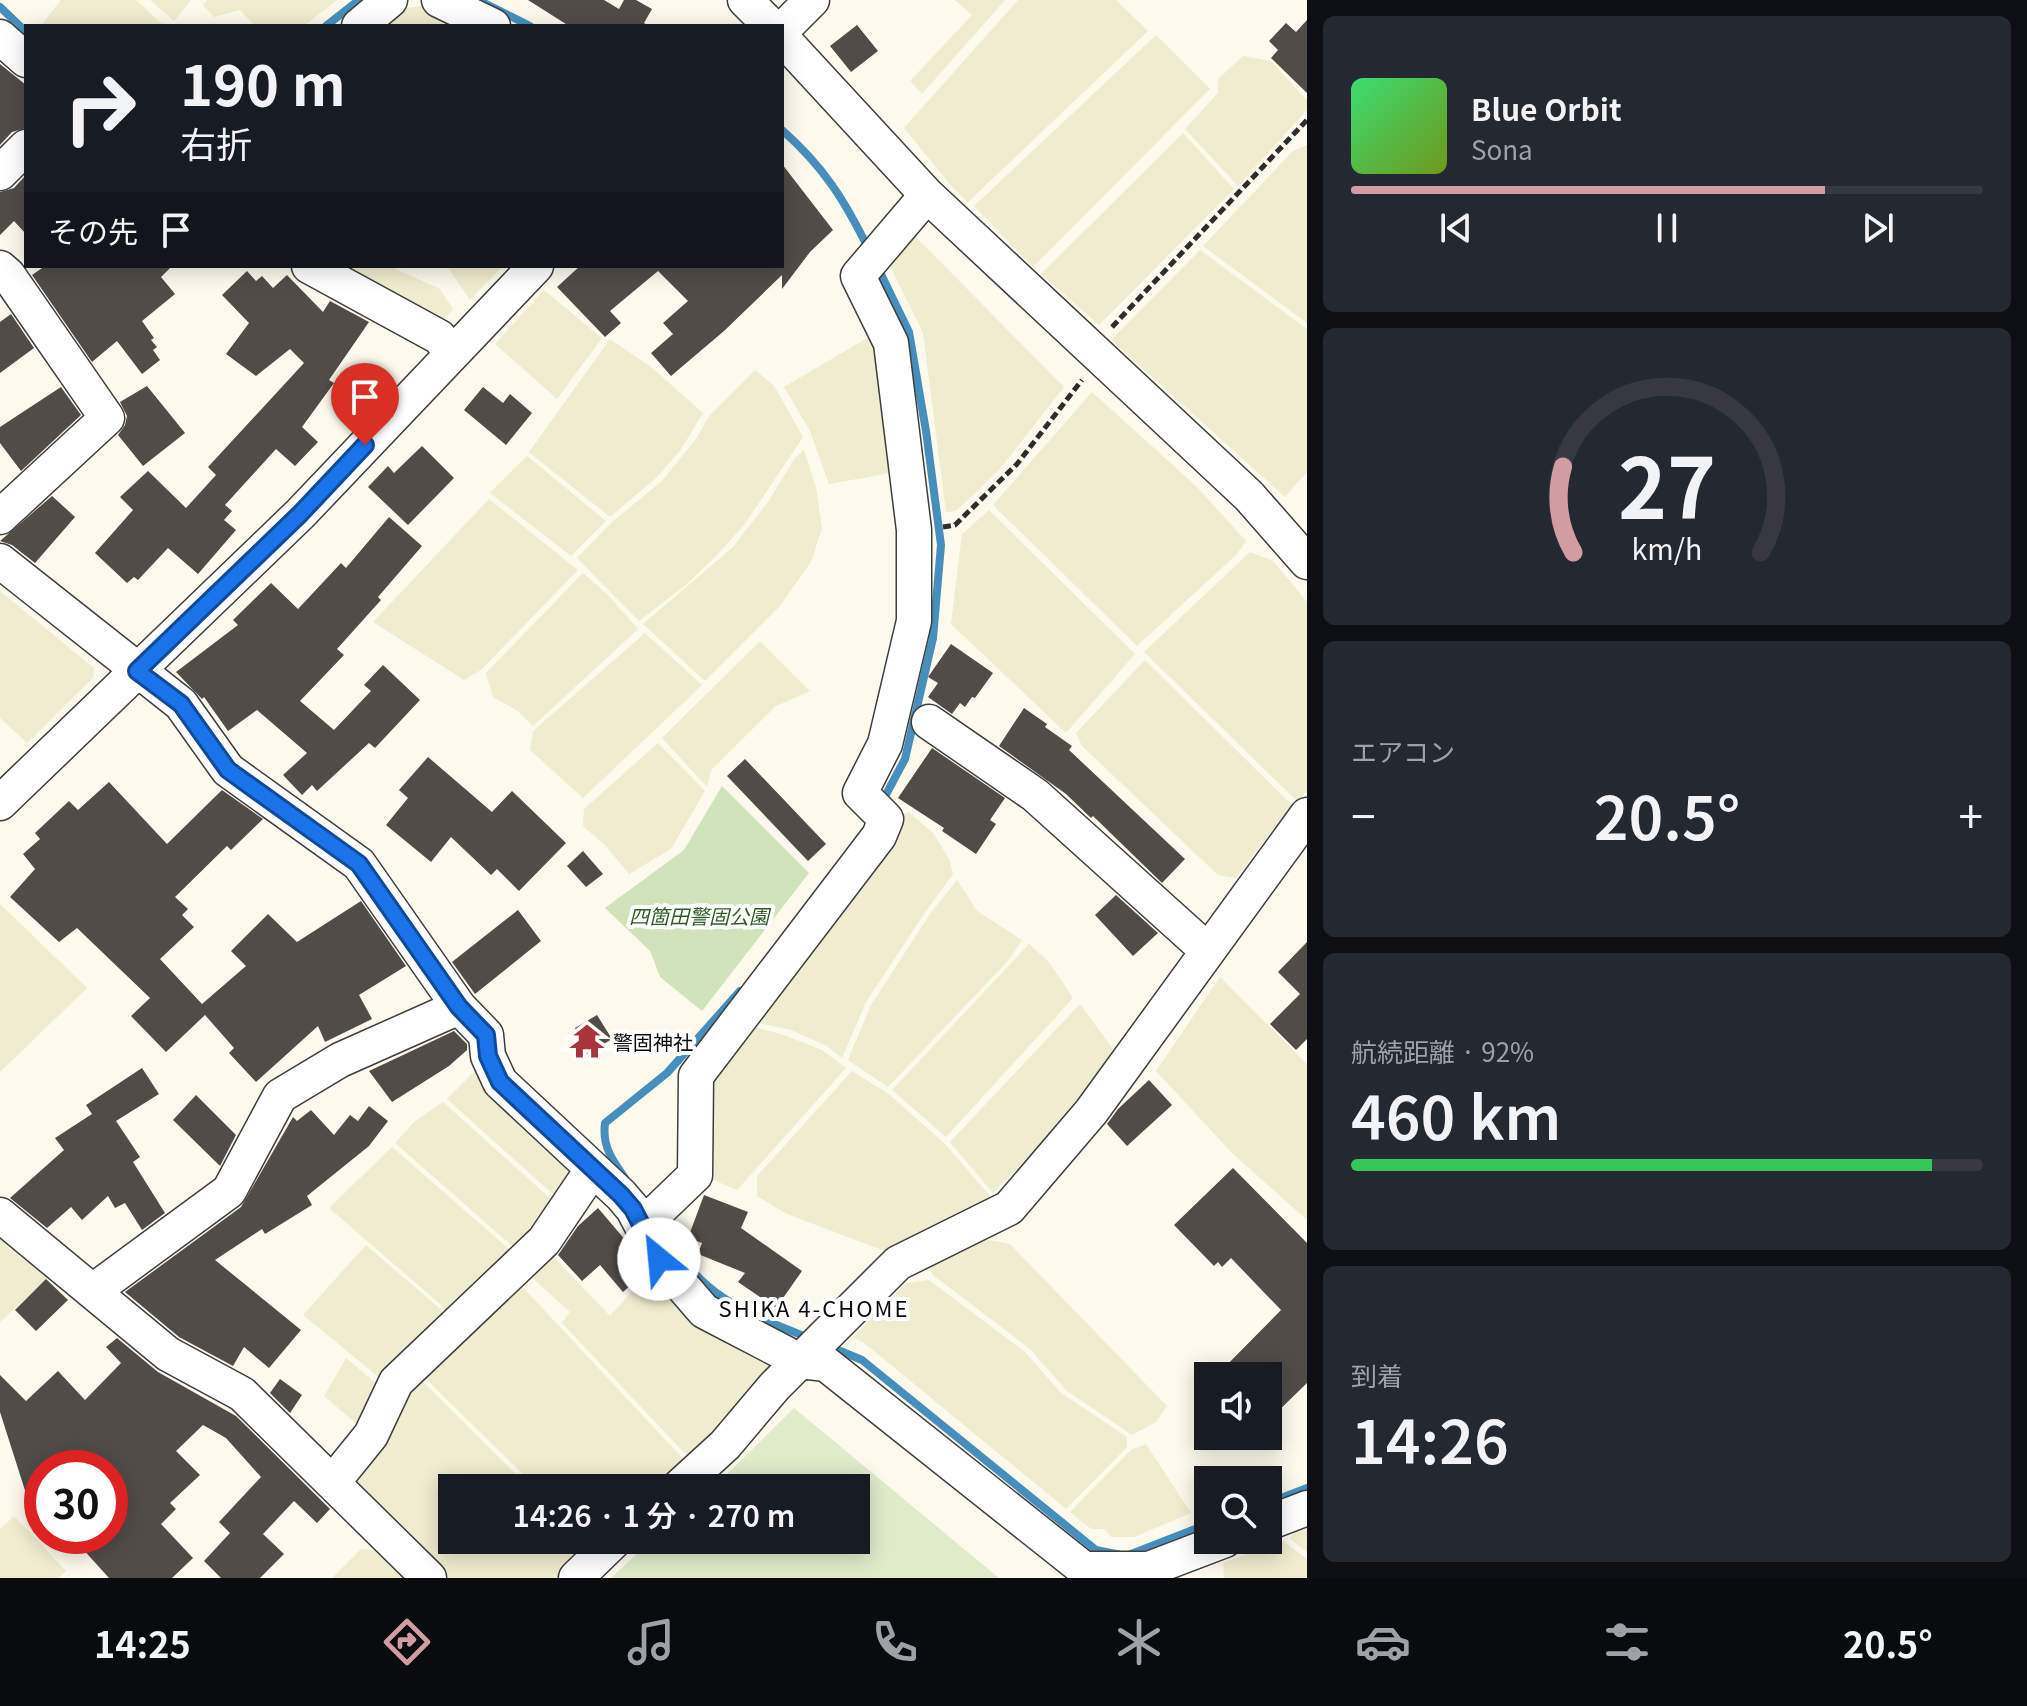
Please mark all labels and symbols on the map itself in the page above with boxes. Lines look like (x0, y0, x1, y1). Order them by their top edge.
pin (331, 363, 399, 445)
park label: 四箇田警固公園 (629, 901, 772, 930)
temple icon: 警固神社 (568, 1022, 606, 1060)
place label: 警固神社 (613, 1027, 693, 1056)
position arrow (617, 1217, 701, 1301)
district label: SHIKA 4-CHOME (719, 1291, 909, 1323)
speed limit sign: 30 (24, 1450, 128, 1554)

